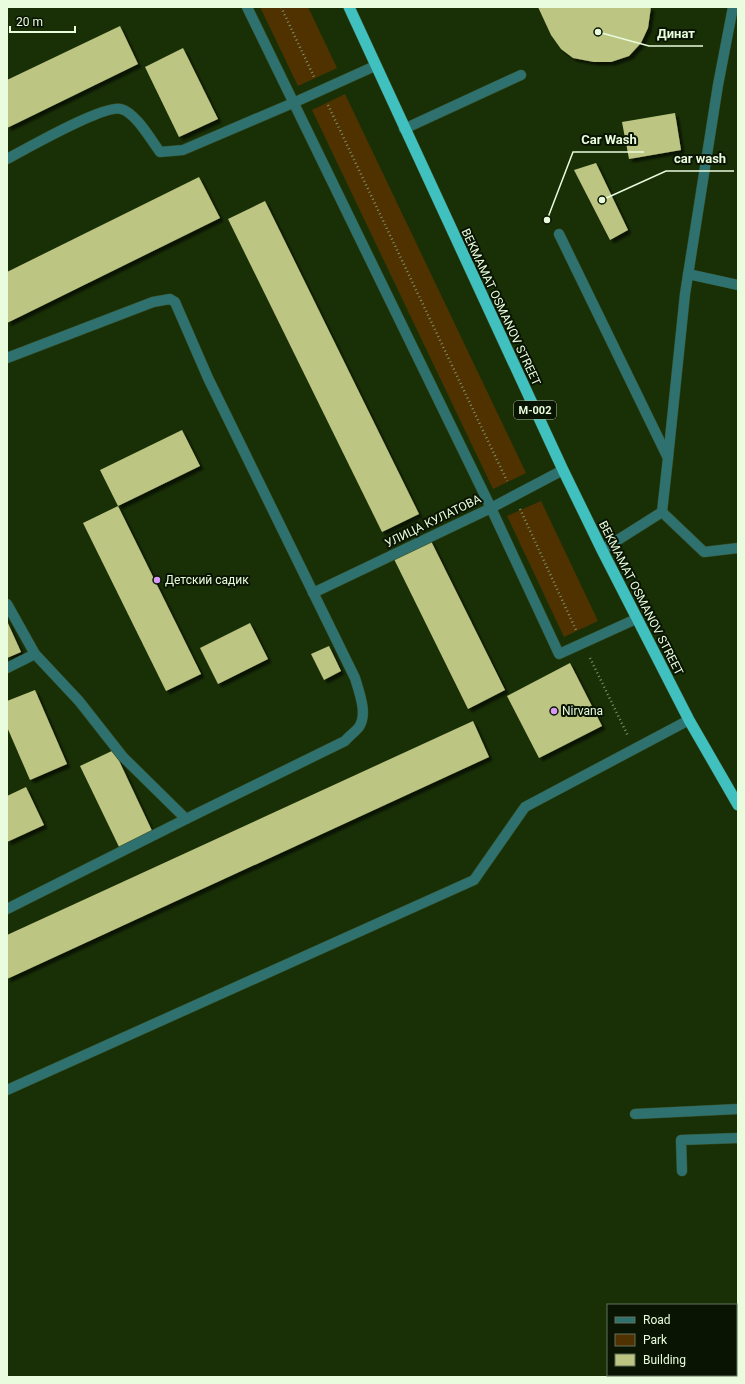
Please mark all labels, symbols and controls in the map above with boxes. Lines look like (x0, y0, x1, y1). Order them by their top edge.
scale bar (10, 8, 75, 34)
text: 20 m (16, 15, 43, 29)
callout: Динат (649, 21, 703, 46)
text: Динат (657, 26, 695, 41)
callout: Car Wash (573, 127, 644, 152)
text: Car Wash (581, 132, 637, 147)
callout: car wash (666, 146, 734, 171)
text: car wash (674, 151, 726, 166)
street label: BEKMAMAT OSMANOV STREET (458, 226, 544, 388)
road number: M-002 (514, 401, 556, 419)
street label: УЛИЦА КУЛАТОВА (383, 492, 483, 550)
street label: BEKMAMAT OSMANOV STREET (596, 518, 686, 678)
place label: Детский садик (165, 573, 249, 587)
marker: Детский садик (152, 575, 162, 585)
place label: Nirvana (562, 704, 603, 718)
marker: Nirvana (549, 706, 559, 716)
legend (607, 1304, 737, 1376)
text: Road (643, 1313, 671, 1327)
text: Park (643, 1333, 668, 1347)
text: Building (643, 1353, 686, 1367)

